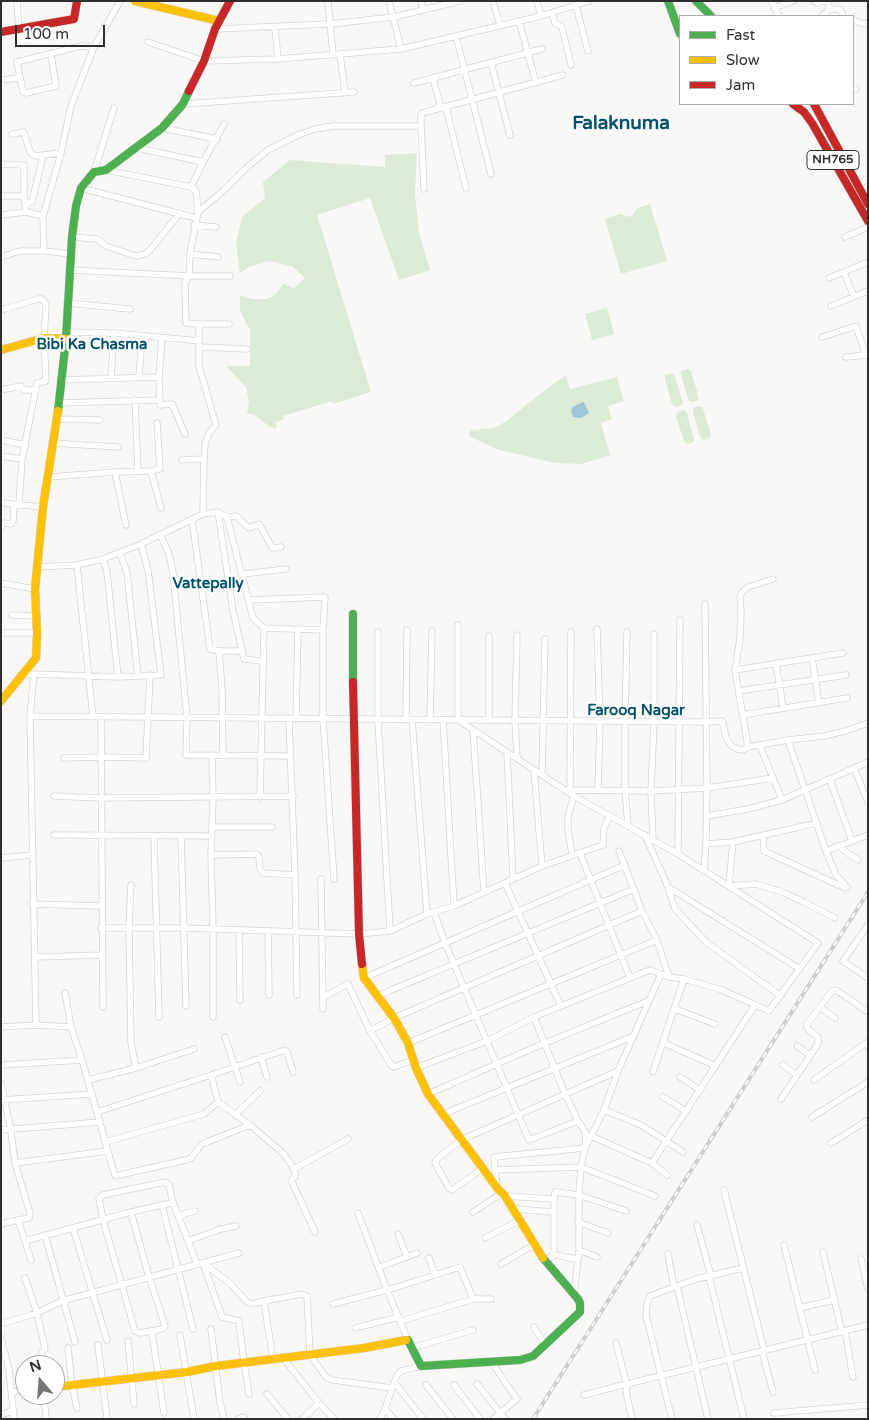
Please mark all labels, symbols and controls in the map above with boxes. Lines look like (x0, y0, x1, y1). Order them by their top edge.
scale bar (18, 15, 108, 47)
legend (679, 15, 854, 105)
text: 100 m (23, 25, 69, 43)
text: Fast (726, 26, 755, 44)
text: Slow (726, 51, 760, 69)
text: Jam (726, 76, 755, 94)
district label: Falaknuma (572, 113, 670, 135)
road number: NH765 (807, 150, 859, 170)
district label: Bibi Ka Chasma (37, 336, 147, 354)
district label: Vattepally (172, 575, 244, 593)
district label: Farooq Nagar (587, 702, 685, 720)
north arrow (15, 1355, 65, 1405)
text: N (28, 1356, 43, 1376)

